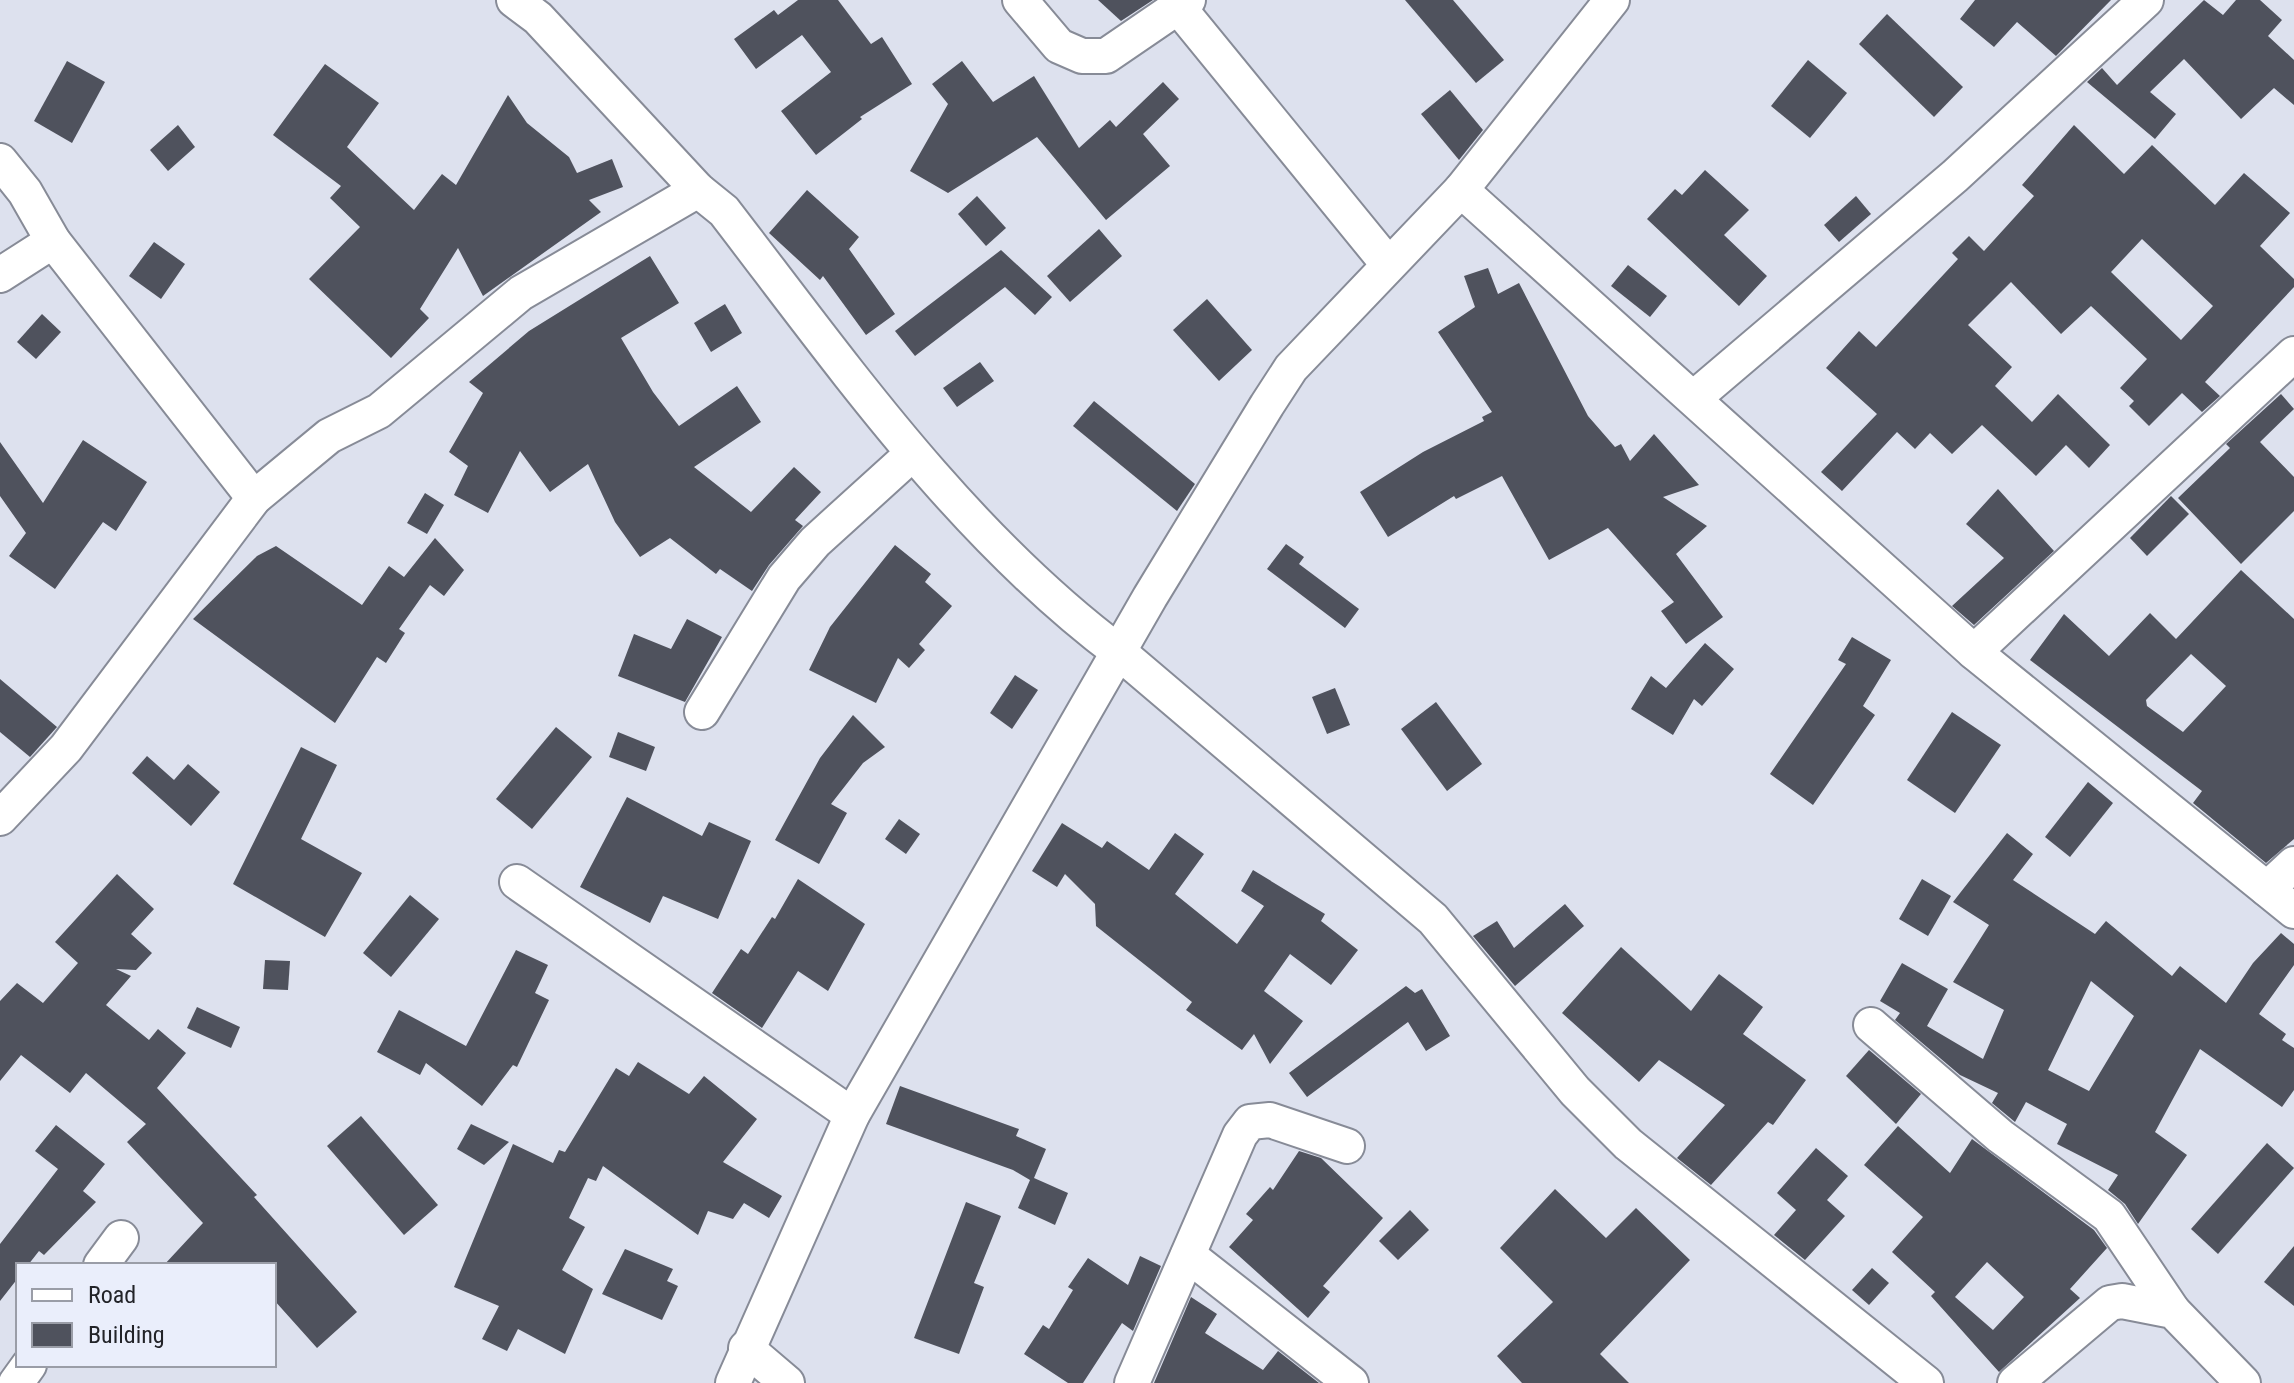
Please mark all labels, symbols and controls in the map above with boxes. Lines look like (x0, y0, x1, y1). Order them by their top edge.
legend (16, 1263, 276, 1367)
text: Road (88, 1281, 136, 1309)
text: Building (88, 1321, 165, 1349)

